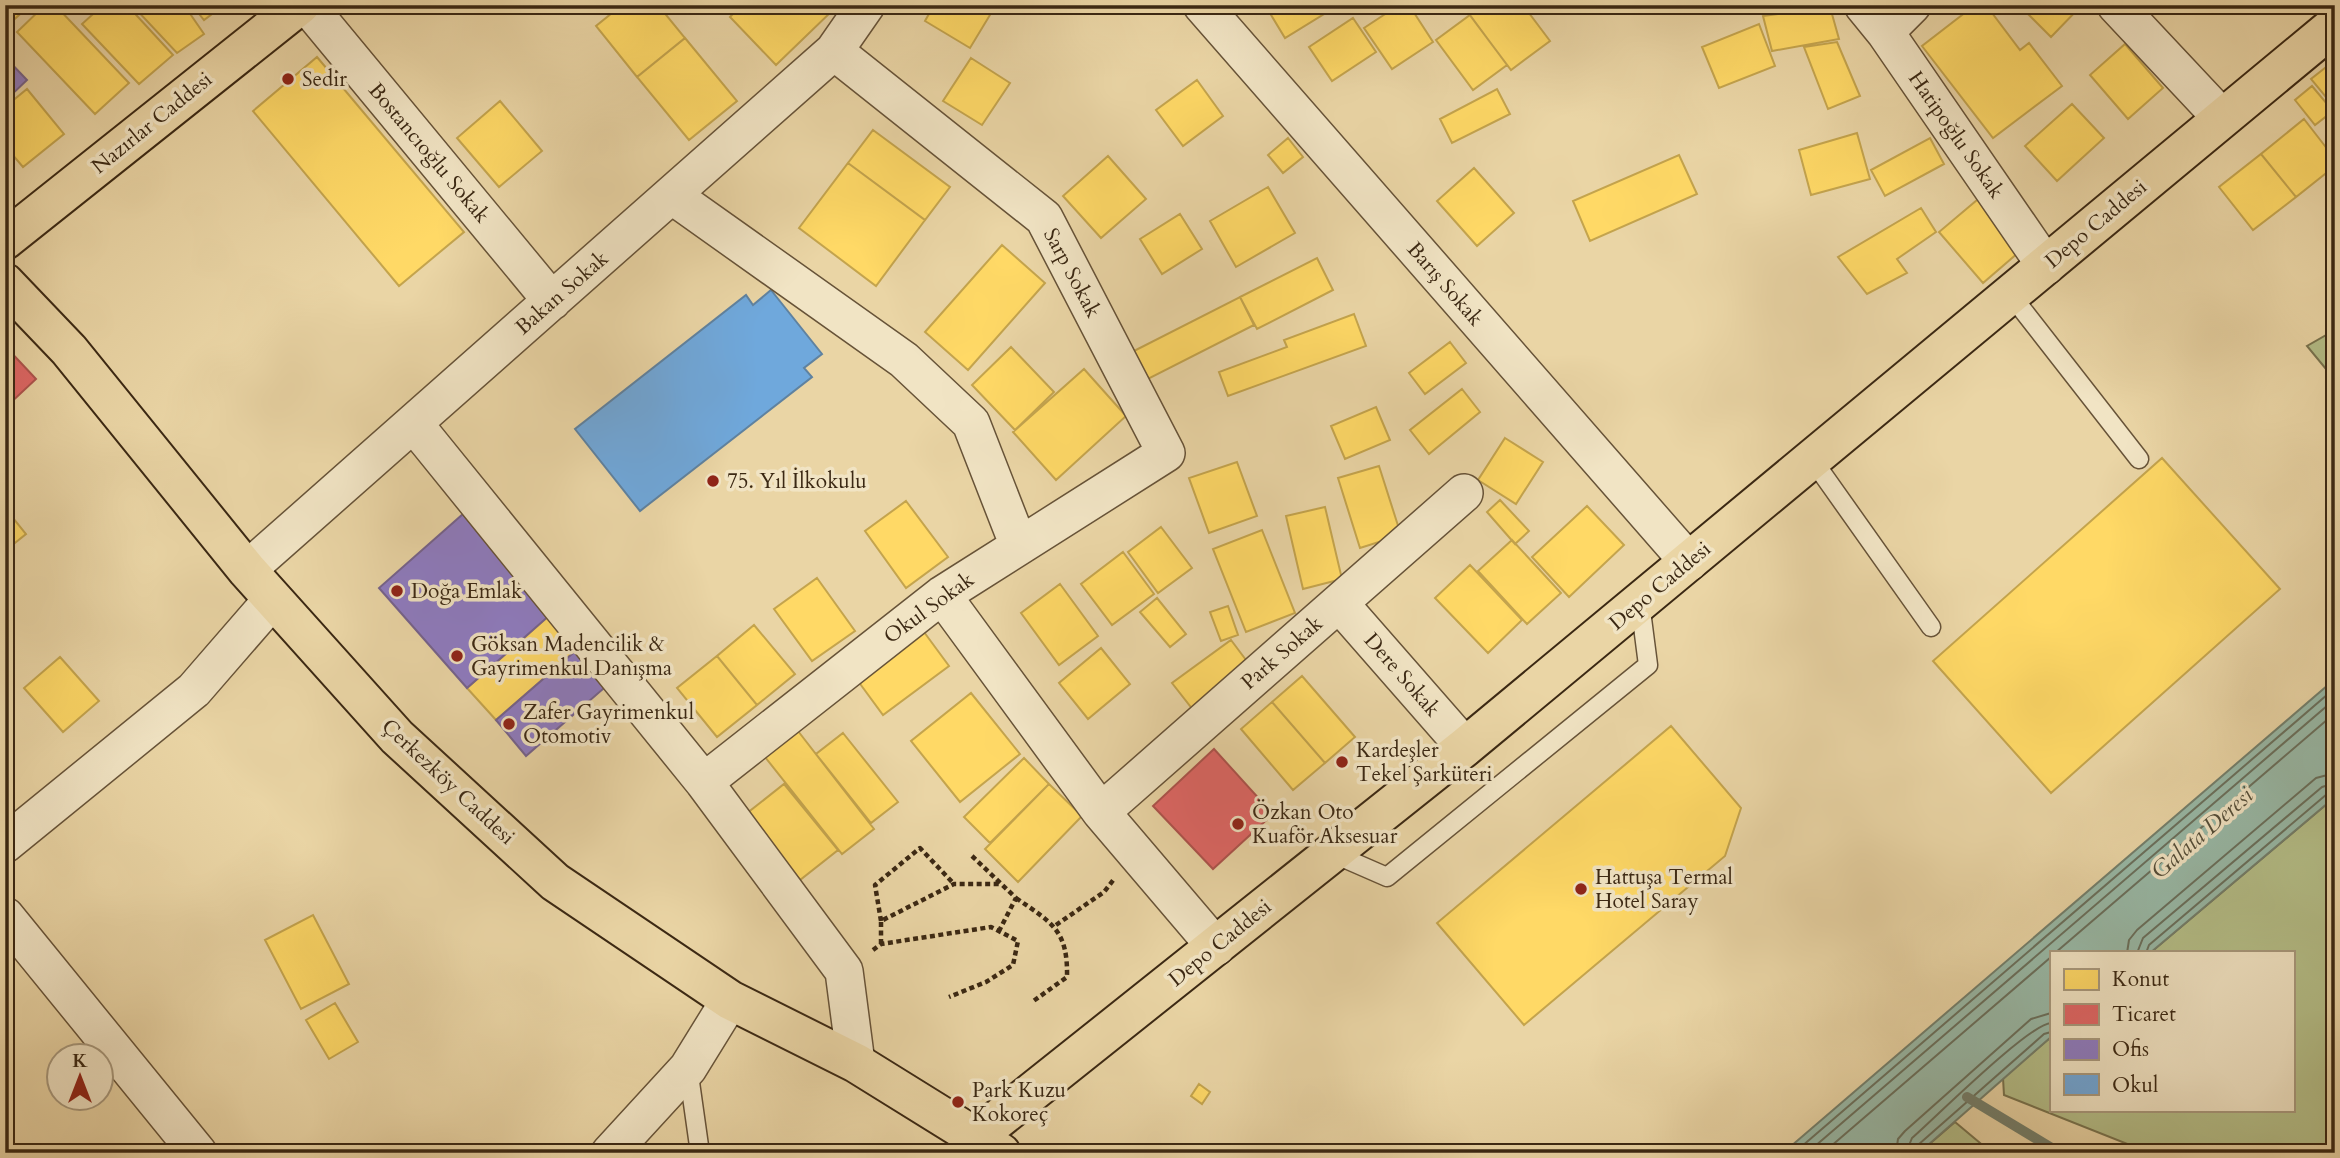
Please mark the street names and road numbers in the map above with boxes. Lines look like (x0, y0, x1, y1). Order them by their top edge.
street label: Nazırlar Caddesi (86, 65, 219, 181)
street label: Hatipoğlu Sokak (1901, 65, 2011, 205)
street label: Bostancıoğlu Sokak (362, 77, 497, 230)
street label: Depo Caddesi (2039, 173, 2153, 275)
street label: Sarp Sokak (1036, 223, 1108, 324)
street label: Barış Sokak (1400, 236, 1490, 333)
street label: Bakan Sokak (509, 244, 615, 342)
street label: Depo Caddesi (1603, 535, 1717, 637)
street label: Okul Sokak (878, 565, 981, 651)
street label: Park Sokak (1235, 609, 1330, 697)
street label: Dere Sokak (1357, 627, 1447, 724)
street label: Çerkezköy Caddesi (375, 713, 521, 852)
street label: Depo Caddesi (1162, 892, 1278, 994)

